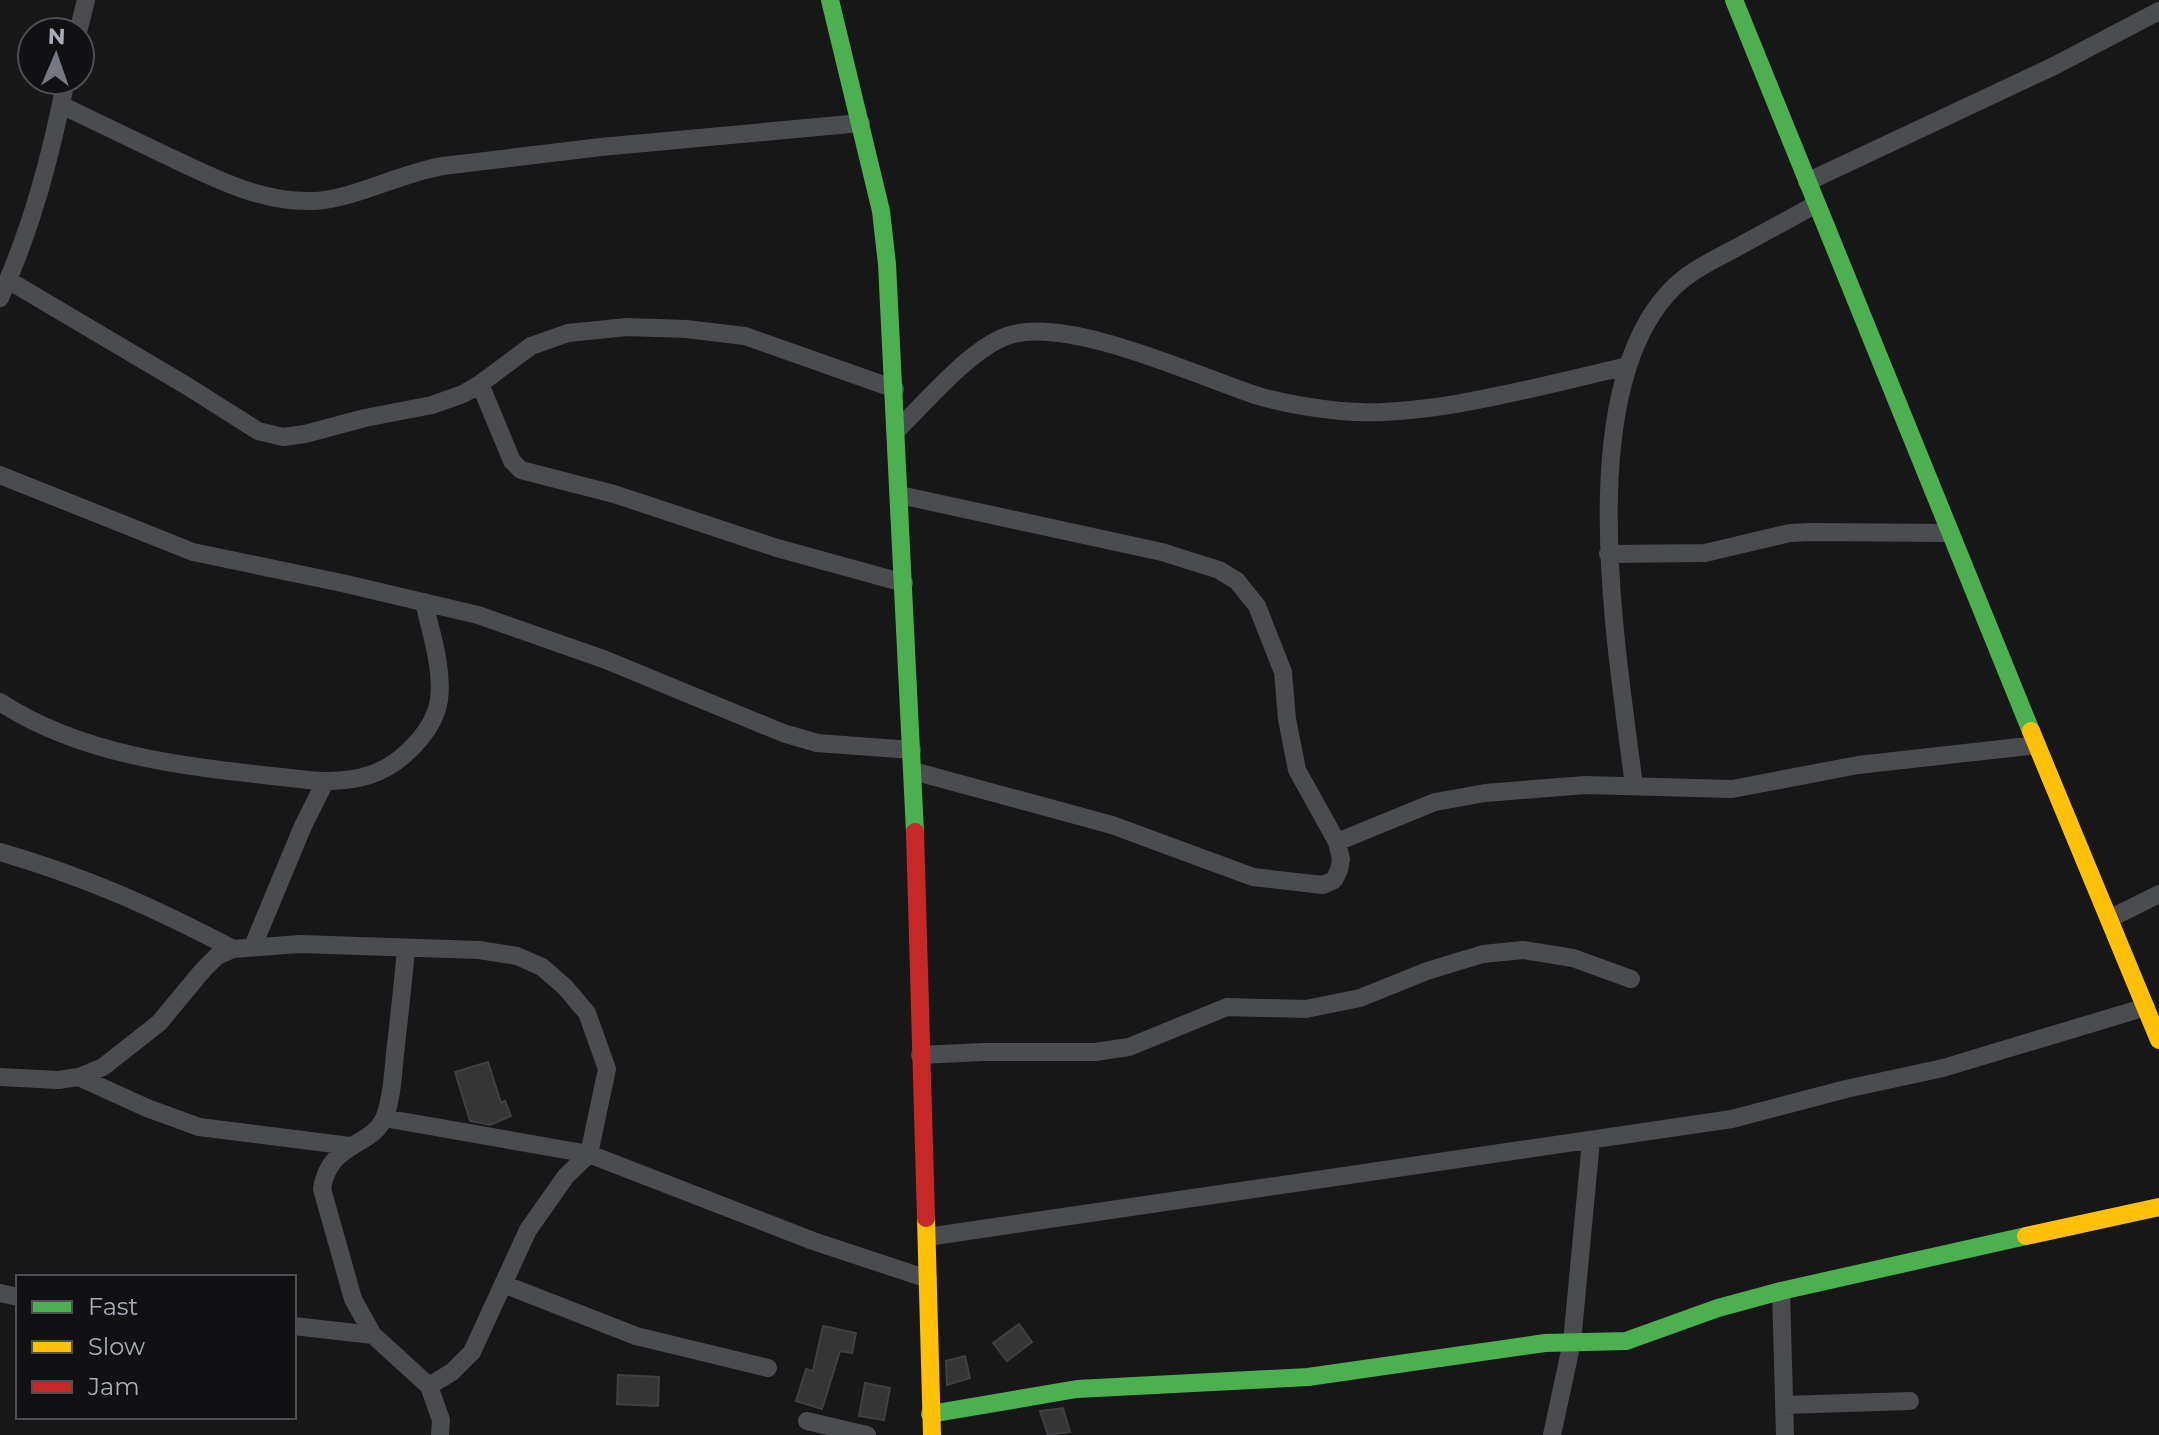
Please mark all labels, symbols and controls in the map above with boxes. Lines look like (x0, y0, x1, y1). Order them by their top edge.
north arrow (16, 16, 96, 96)
text: N (47, 23, 66, 50)
legend (16, 1275, 296, 1419)
text: Fast (88, 1292, 139, 1321)
text: Slow (88, 1332, 145, 1361)
text: Jam (87, 1372, 140, 1401)

